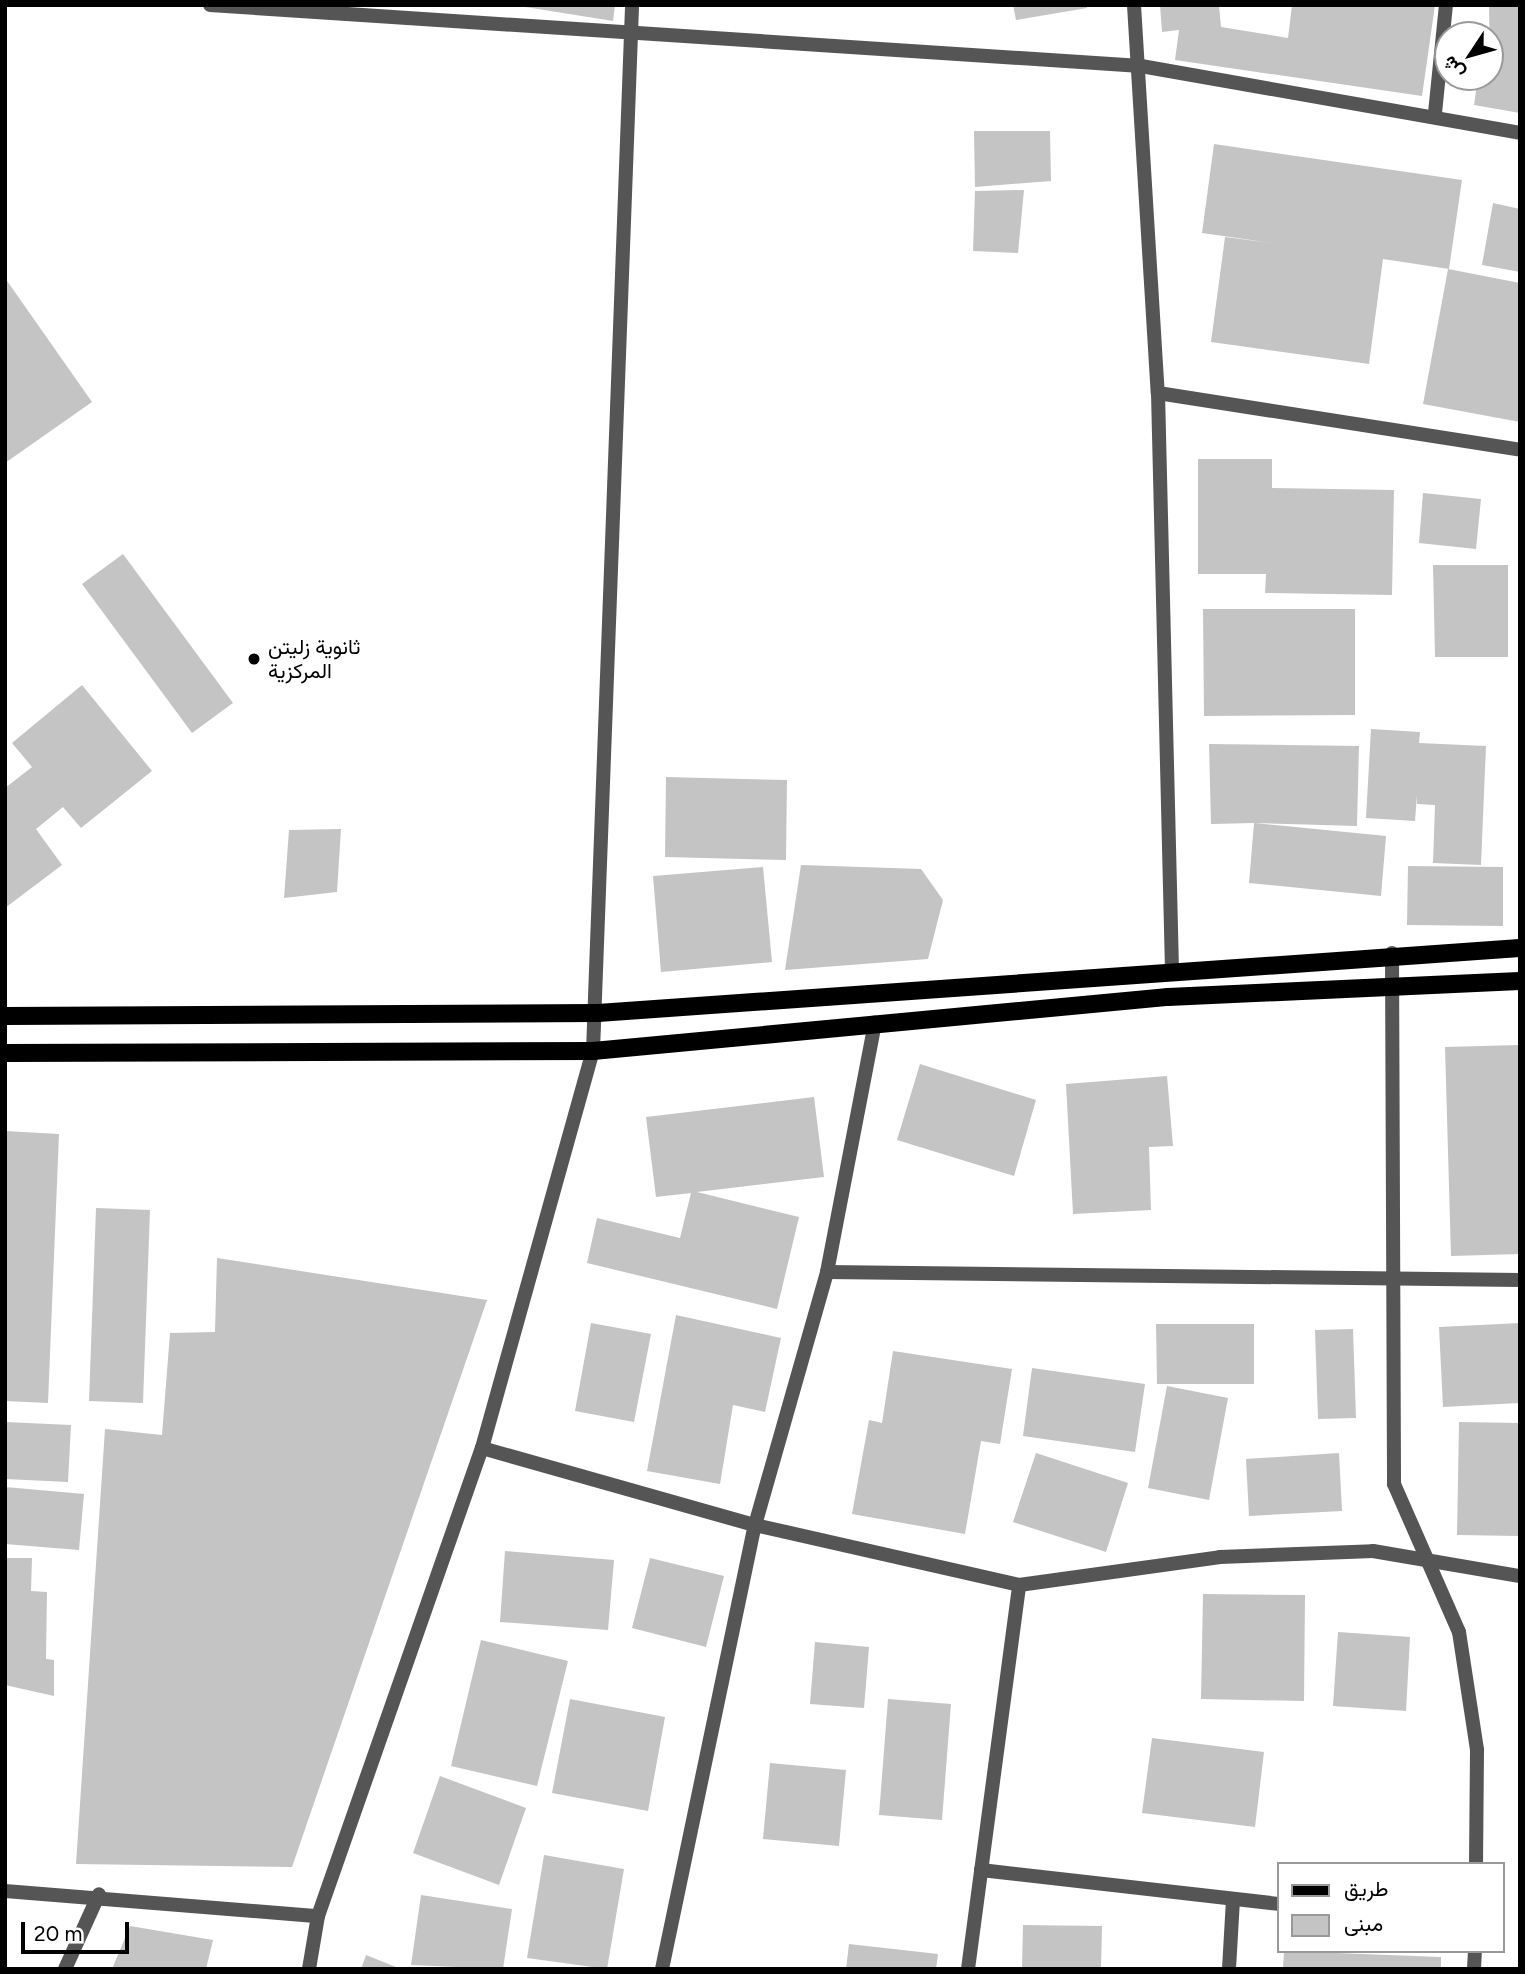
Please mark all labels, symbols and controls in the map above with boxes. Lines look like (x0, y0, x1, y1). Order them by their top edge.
north arrow (1434, 21, 1504, 91)
text: ش (1437, 51, 1469, 83)
place label: ثانوية زليتن المركزية (268, 634, 360, 684)
marker: ثانوية زليتن المركزية (246, 651, 262, 667)
legend (1276, 1862, 1504, 1953)
text: طريق (1344, 1876, 1389, 1901)
scale bar (24, 1908, 133, 1952)
text: مبنى (1344, 1911, 1383, 1936)
text: 20 m (34, 1921, 82, 1946)

